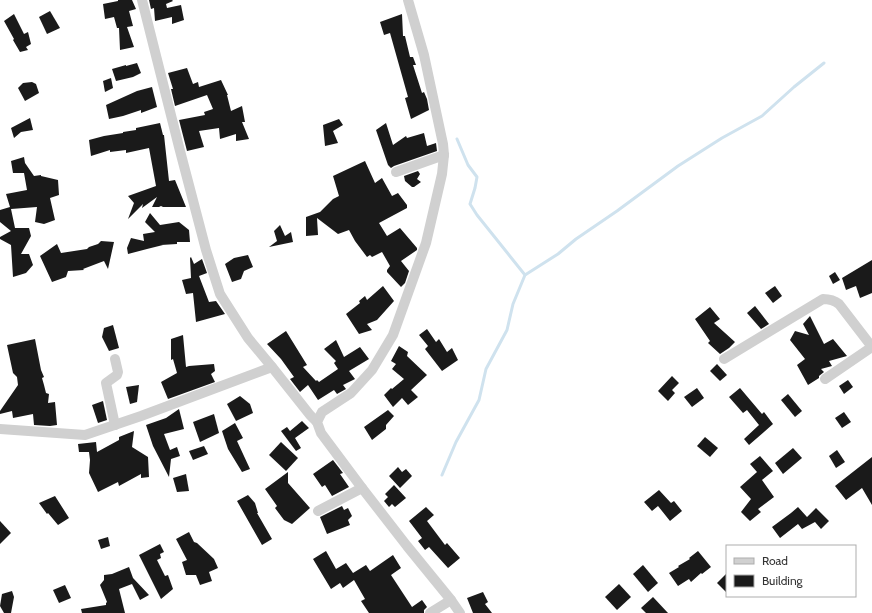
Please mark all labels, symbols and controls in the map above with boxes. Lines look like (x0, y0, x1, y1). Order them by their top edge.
legend (726, 545, 856, 597)
text: Road (762, 553, 788, 568)
text: Building (762, 573, 804, 588)

